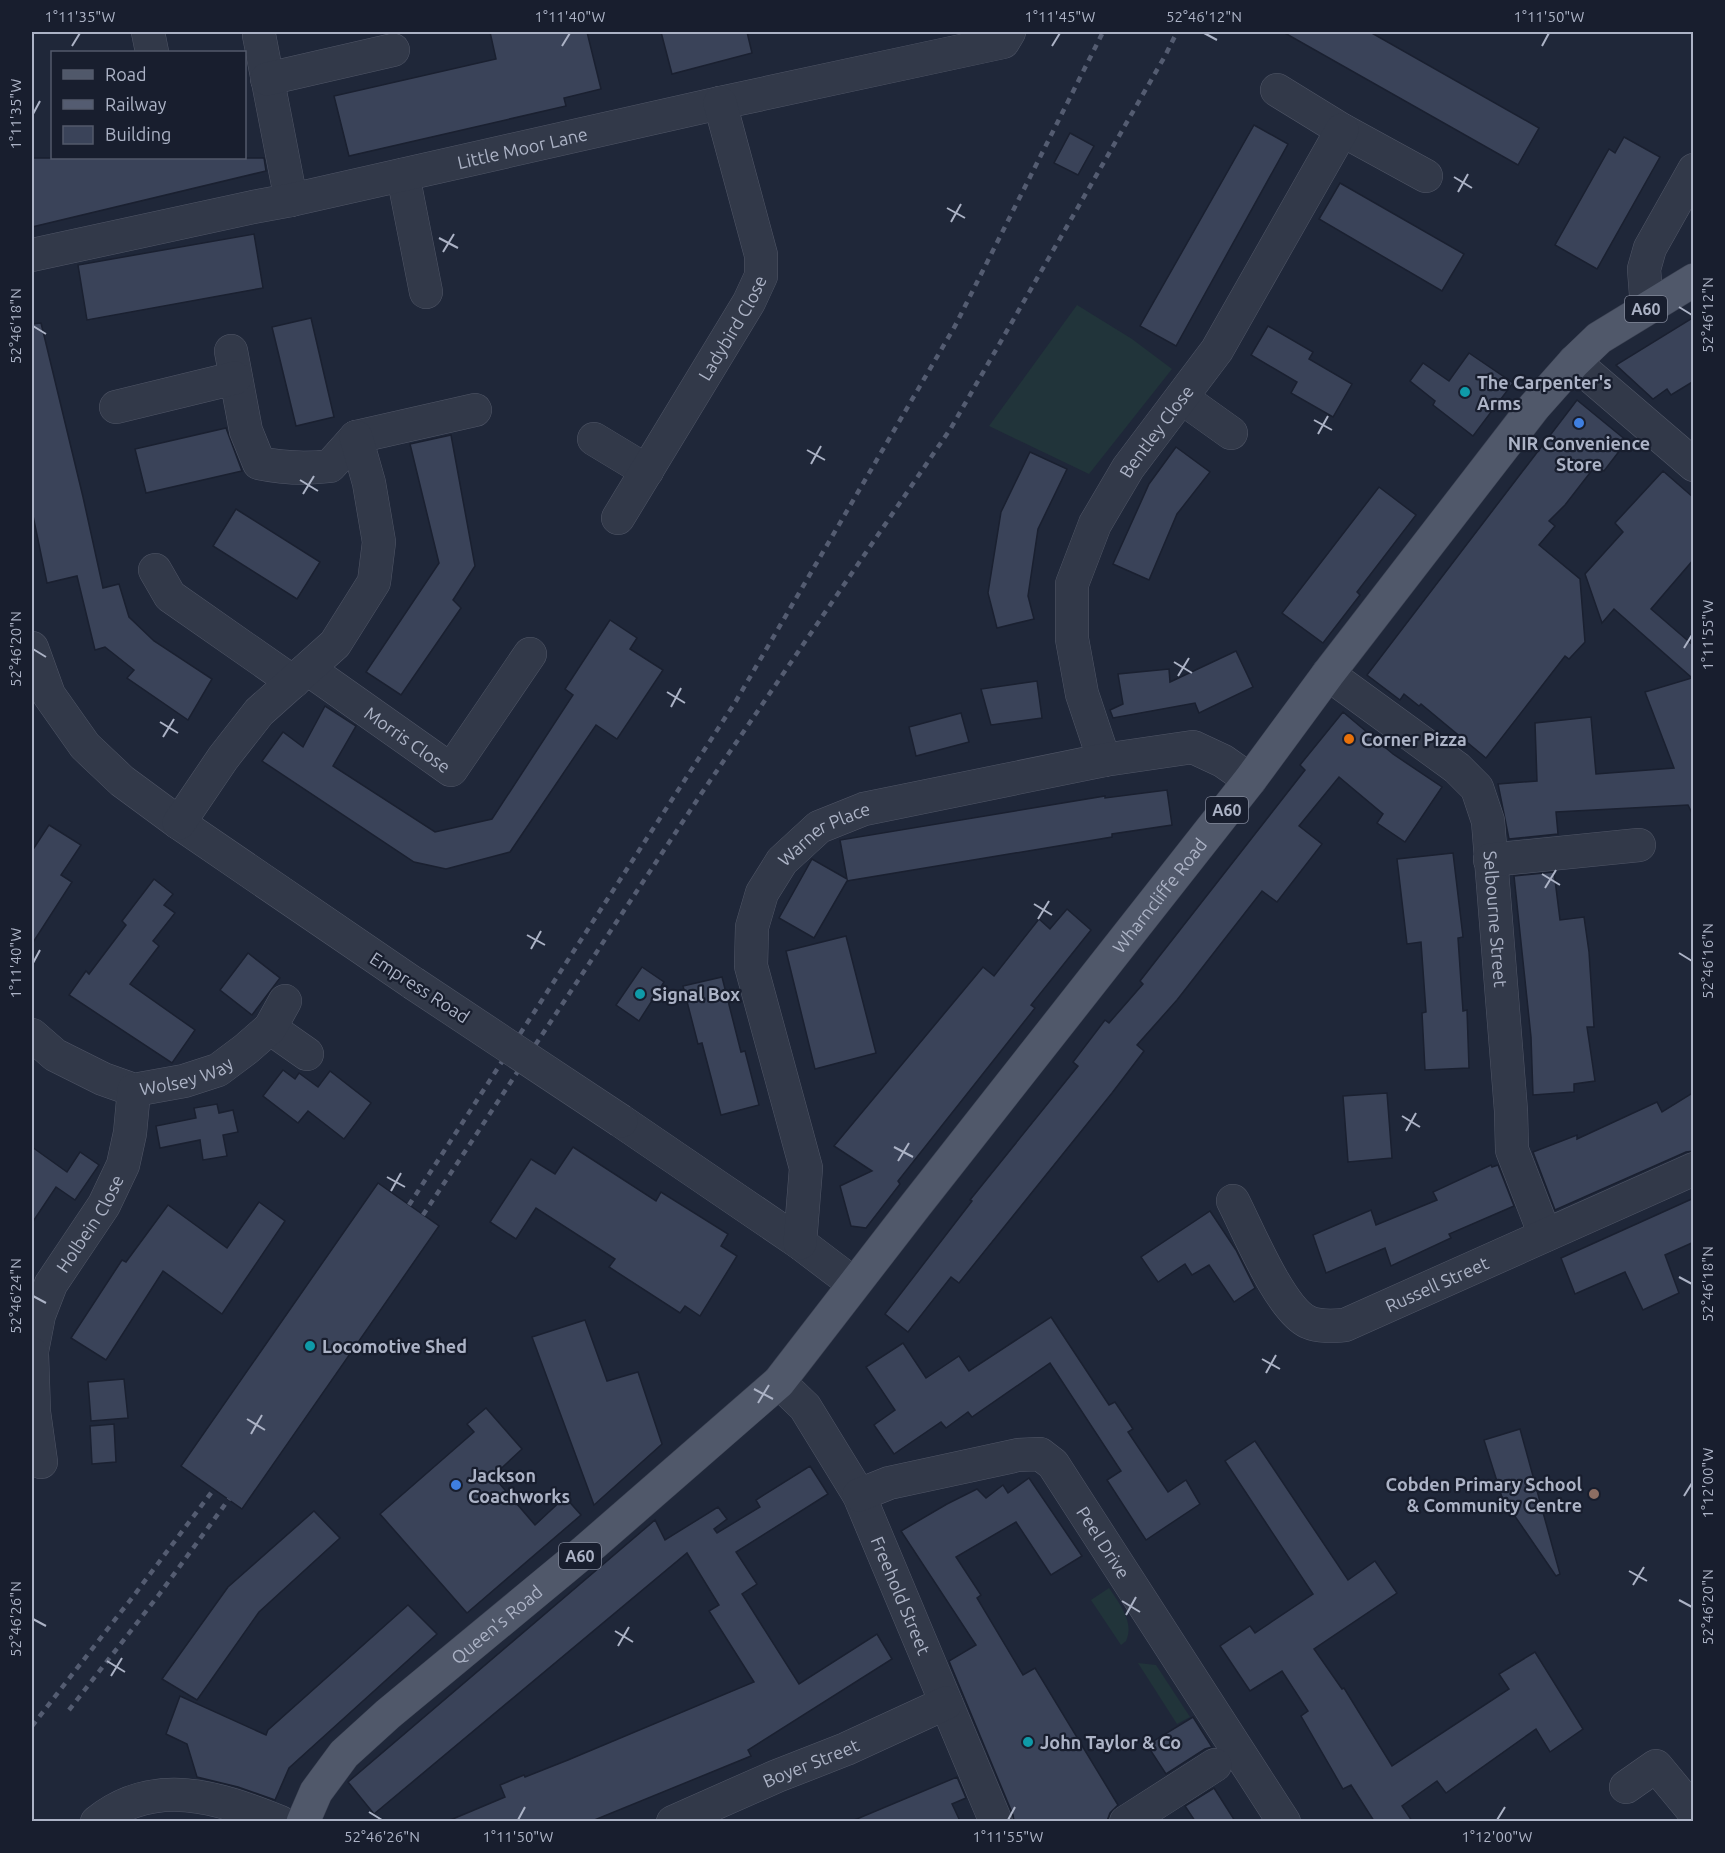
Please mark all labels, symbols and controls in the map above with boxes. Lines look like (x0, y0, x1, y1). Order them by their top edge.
text: 1°11'35"W (45, 8, 116, 25)
text: 1°11'40"W (535, 8, 606, 25)
text: 1°11'45"W (1025, 8, 1096, 25)
text: 52°46'12"N (1166, 8, 1242, 25)
text: 1°11'50"W (1514, 8, 1585, 25)
legend (51, 51, 246, 159)
text: Road (105, 64, 147, 84)
text: 1°11'35"W (7, 78, 24, 149)
text: Railway (105, 94, 167, 114)
street label: Little Moor Lane (455, 123, 589, 172)
text: Building (105, 124, 171, 144)
street label: Ladybird Close (694, 272, 770, 384)
text: 52°46'12"N (1699, 277, 1716, 353)
text: 52°46'18"N (7, 288, 24, 364)
road number: A60 (1625, 296, 1667, 322)
place label: The Carpenter's Arms (1477, 372, 1612, 413)
street label: Bentley Close (1115, 381, 1197, 481)
marker: The Carpenter's Arms (1458, 385, 1472, 399)
marker: NIR Convenience Store (1572, 416, 1586, 430)
place label: NIR Convenience Store (1508, 433, 1650, 474)
text: 1°11'55"W (1699, 599, 1716, 670)
text: 52°46'20"N (7, 611, 24, 687)
street label: Morris Close (361, 702, 454, 776)
place label: Corner Pizza (1361, 729, 1467, 749)
marker: Corner Pizza (1342, 732, 1356, 746)
road number: A60 (1206, 797, 1248, 823)
street label: Warner Place (774, 798, 872, 870)
street label: Wharncliffe Road (1108, 834, 1210, 957)
street label: Selbourne Street (1480, 850, 1511, 988)
text: 52°46'16"N (1699, 923, 1716, 999)
text: 1°11'40"W (7, 927, 24, 998)
street label: Empress Road (367, 948, 473, 1026)
place label: Signal Box (652, 984, 740, 1004)
marker: Signal Box (633, 987, 647, 1001)
street label: Wolsey Way (138, 1052, 237, 1099)
street label: Holbein Close (52, 1171, 127, 1276)
text: 52°46'18"N (1699, 1246, 1716, 1322)
street label: Russell Street (1382, 1252, 1491, 1316)
text: 52°46'24"N (7, 1258, 24, 1334)
place label: Locomotive Shed (322, 1336, 467, 1356)
marker: Locomotive Shed (303, 1339, 317, 1353)
text: 1°12'00"W (1699, 1447, 1716, 1518)
place label: Jackson Coachworks (468, 1465, 570, 1506)
place label: Cobden Primary School & Community Centre (1386, 1474, 1583, 1515)
marker: Jackson Coachworks (449, 1478, 463, 1492)
marker: Cobden Primary School & Community Centre (1587, 1487, 1601, 1501)
street label: Peel Drive (1073, 1503, 1134, 1582)
street label: Freehold Street (867, 1533, 935, 1657)
road number: A60 (559, 1543, 601, 1569)
text: 52°46'20"N (1699, 1569, 1716, 1645)
text: 52°46'26"N (7, 1581, 24, 1657)
street label: Queen's Road (447, 1581, 546, 1668)
place label: John Taylor & Co (1040, 1732, 1181, 1752)
street label: Boyer Street (760, 1734, 862, 1791)
marker: John Taylor & Co (1021, 1735, 1035, 1749)
text: 52°46'26"N (344, 1828, 420, 1845)
text: 1°11'50"W (483, 1828, 554, 1845)
text: 1°11'55"W (973, 1828, 1044, 1845)
text: 1°12'00"W (1462, 1828, 1533, 1845)

